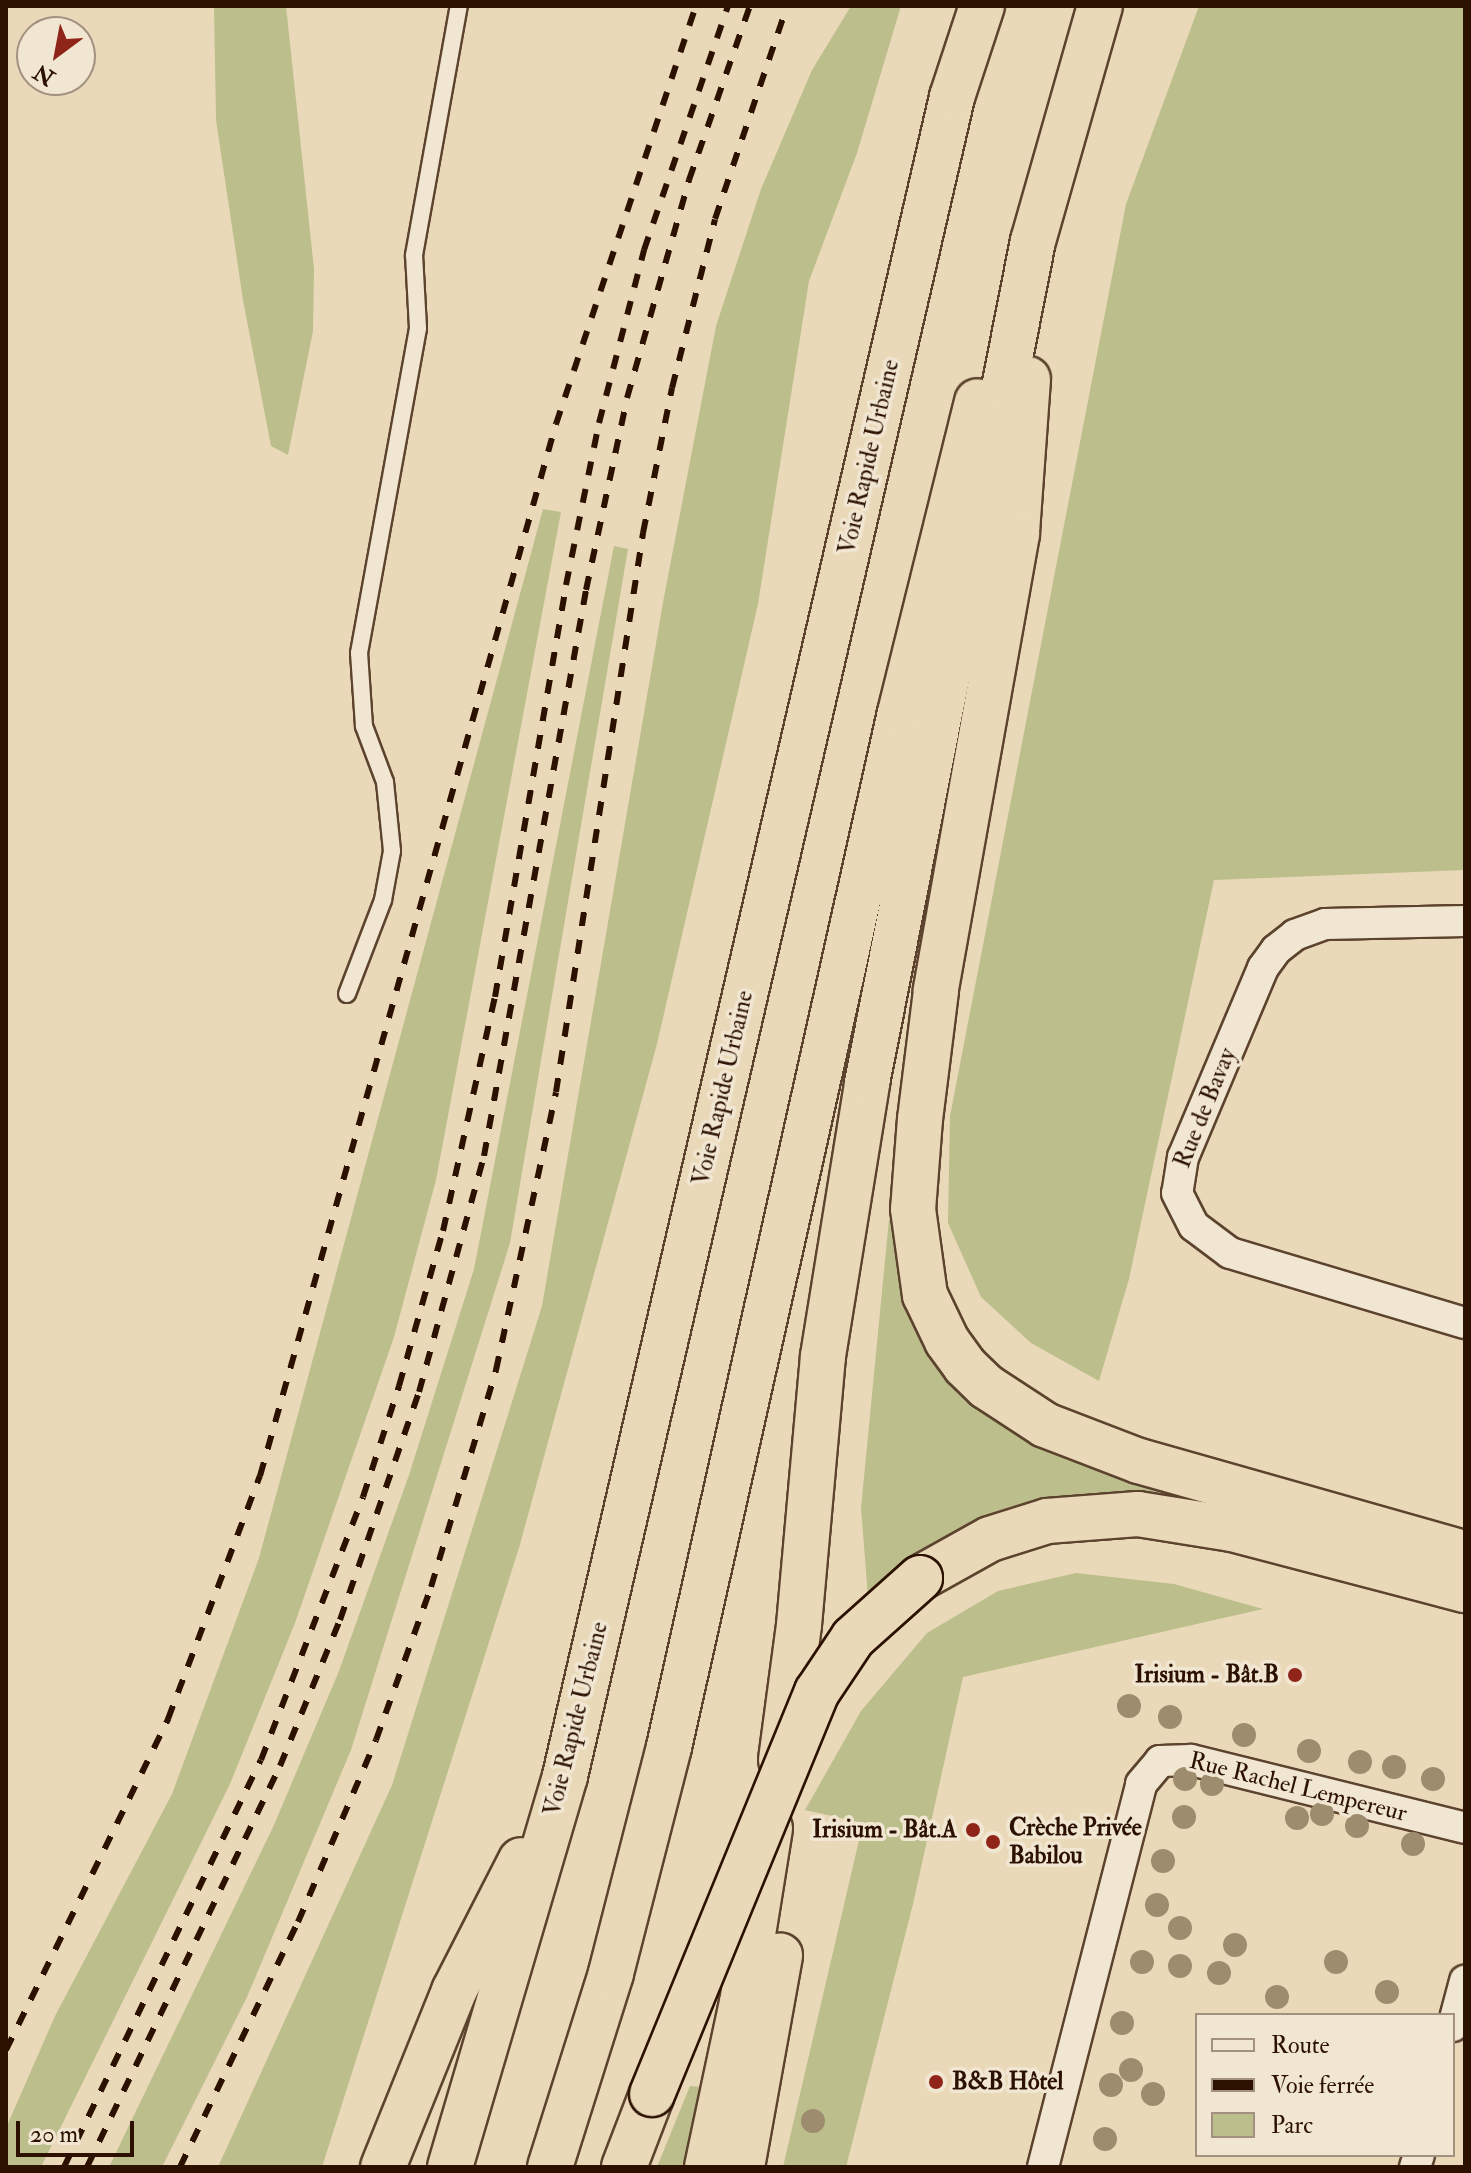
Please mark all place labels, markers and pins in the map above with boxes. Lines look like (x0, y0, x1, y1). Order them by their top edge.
place label: Irisium - Bât.B (1134, 1661, 1279, 1689)
marker: Irisium - Bât.B (1286, 1666, 1304, 1684)
place label: Crèche Privée Babilou (1009, 1814, 1142, 1870)
place label: Irisium - Bât.A (812, 1816, 957, 1844)
marker: Irisium - Bât.A (964, 1821, 982, 1839)
marker: Crèche Privée Babilou (984, 1833, 1002, 1851)
place label: B&B Hôtel (952, 2068, 1063, 2096)
marker: B&B Hôtel (927, 2073, 945, 2091)

